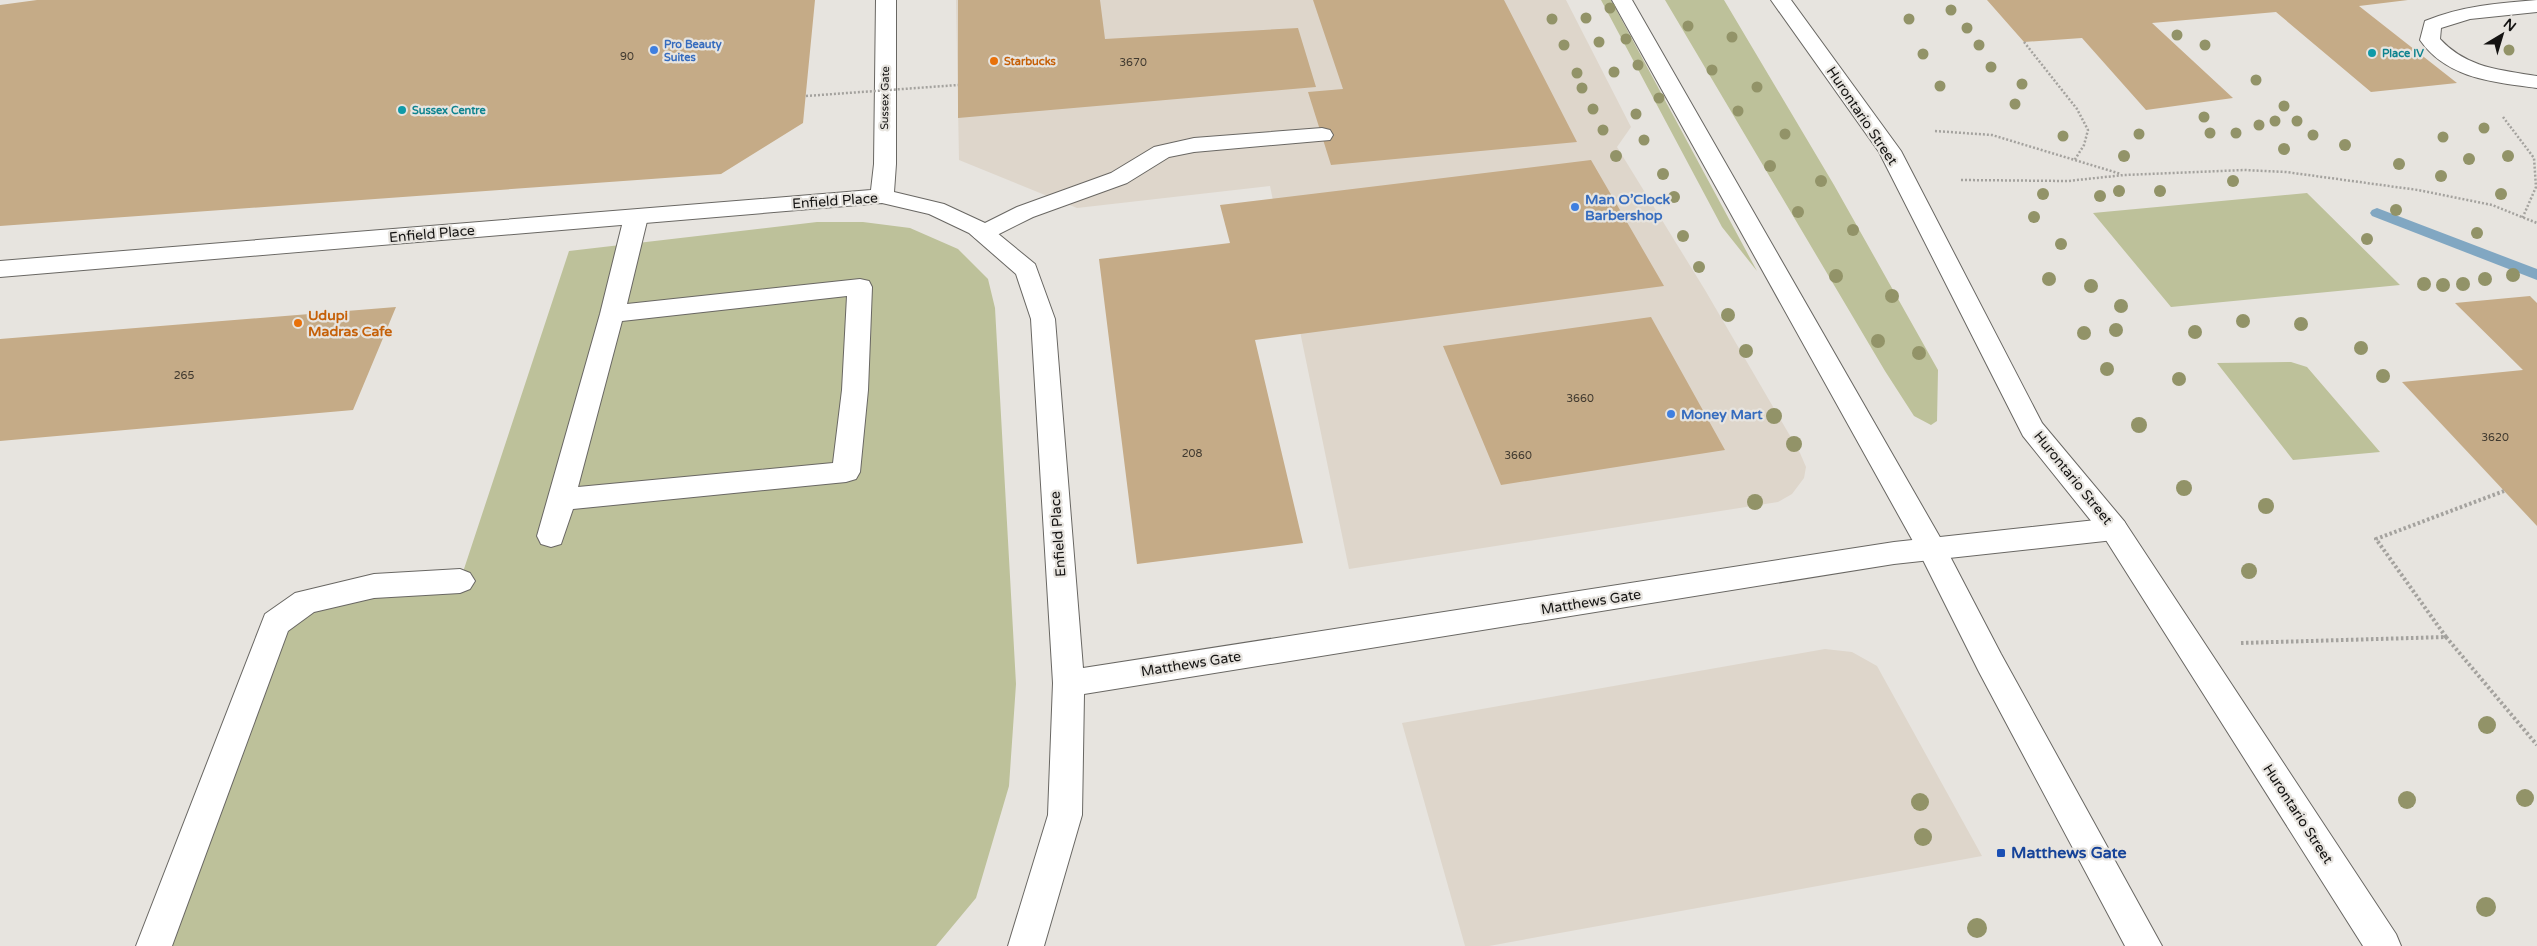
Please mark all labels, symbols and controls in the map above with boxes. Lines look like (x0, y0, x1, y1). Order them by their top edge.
north arrow (2477, 10, 2527, 60)
text: N (2500, 15, 2519, 35)
place label: Pro Beauty Suites (664, 38, 722, 64)
marker: Pro Beauty Suites (648, 44, 660, 56)
marker: Place IV (2366, 47, 2378, 59)
place label: Place IV (2382, 47, 2424, 60)
house number: 90 (620, 50, 634, 63)
marker: Starbucks (988, 55, 1000, 67)
place label: Starbucks (1004, 55, 1057, 68)
house number: 3670 (1119, 56, 1147, 69)
street label: Hurontario Street (1823, 64, 1902, 169)
street label: Sussex Gate (878, 66, 892, 130)
marker: Sussex Centre (396, 104, 408, 116)
place label: Sussex Centre (412, 104, 486, 117)
street label: Enfield Place (792, 190, 879, 212)
place label: Man O’Clock Barbershop (1585, 191, 1670, 224)
marker: Man O’Clock Barbershop (1569, 201, 1581, 213)
street label: Enfield Place (388, 222, 476, 246)
place label: Udupi Madras Cafe (308, 307, 392, 340)
marker: Udupi Madras Cafe (292, 317, 304, 329)
house number: 265 (174, 369, 194, 382)
house number: 3660 (1566, 392, 1594, 405)
place label: Money Mart (1681, 406, 1763, 423)
marker: Money Mart (1665, 408, 1677, 420)
street label: Hurontario Street (2030, 428, 2116, 529)
house number: 3620 (2481, 431, 2509, 444)
house number: 208 (1182, 447, 1202, 460)
house number: 3660 (1504, 449, 1532, 462)
street label: Enfield Place (1047, 490, 1069, 577)
street label: Matthews Gate (1540, 586, 1642, 618)
street label: Matthews Gate (1140, 648, 1242, 680)
street label: Hurontario Street (2260, 761, 2337, 867)
place label: Matthews Gate (2011, 843, 2127, 863)
marker: Matthews Gate (1995, 847, 2007, 859)

